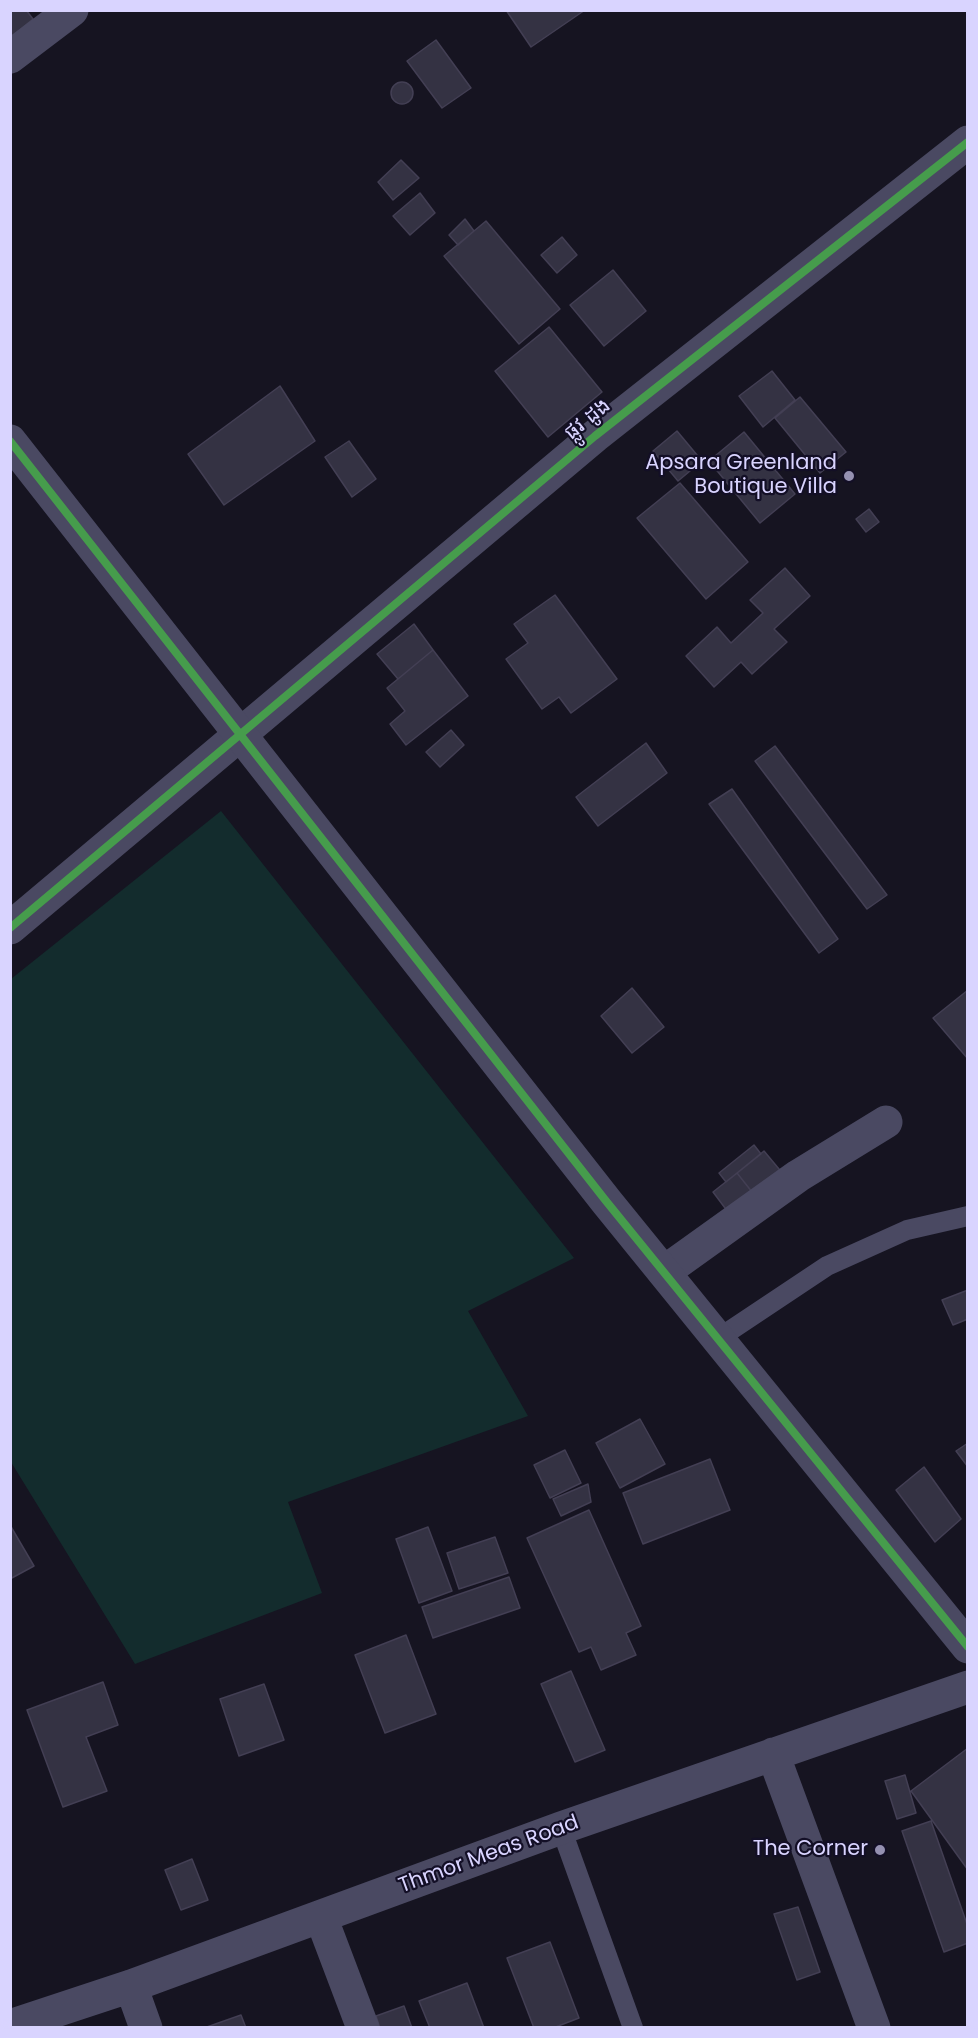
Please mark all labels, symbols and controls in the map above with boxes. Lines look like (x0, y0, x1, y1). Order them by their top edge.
street label: ផ្លូវ ដូង (560, 394, 616, 446)
place label: Apsara Greenland Boutique Villa (645, 451, 837, 501)
marker: Apsara Greenland Boutique Villa (842, 469, 856, 483)
street label: Thmor Meas Road (396, 1811, 582, 1899)
place label: The Corner (753, 1837, 868, 1863)
marker: The Corner (873, 1843, 887, 1857)

